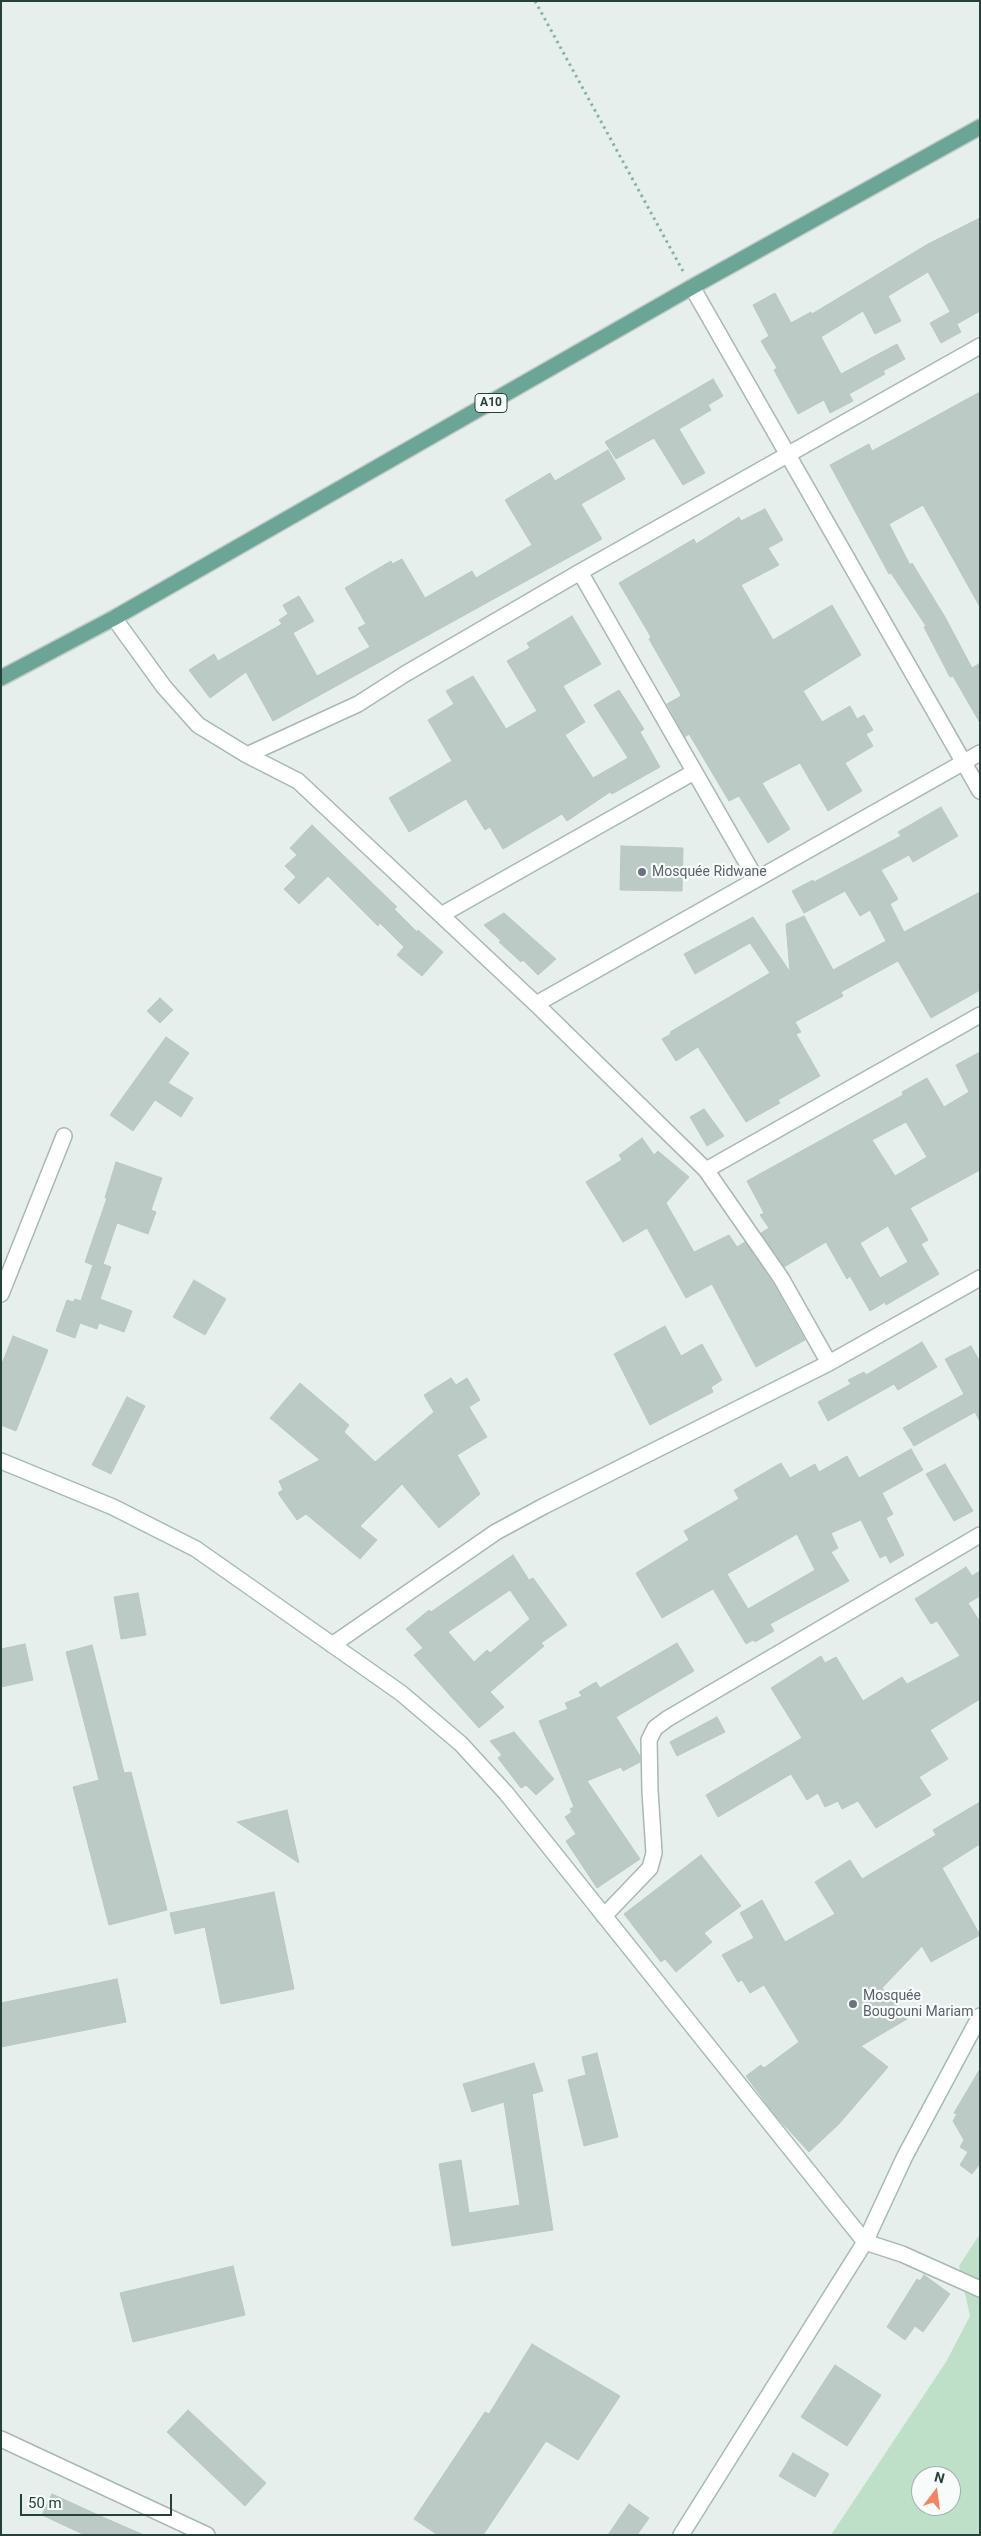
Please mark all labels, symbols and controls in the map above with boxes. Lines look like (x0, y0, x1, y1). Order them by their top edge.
road number: A10 (475, 393, 507, 412)
place label: Mosquée Ridwane (652, 864, 767, 880)
marker: Mosquée Ridwane (636, 866, 648, 878)
place label: Mosquée Bougouni Mariam (863, 1988, 973, 2020)
marker: Mosquée Bougouni Mariam (847, 1998, 859, 2010)
north arrow (911, 2466, 961, 2516)
text: N (933, 2468, 946, 2486)
scale bar (22, 2484, 175, 2516)
text: 50 m (28, 2494, 62, 2512)

